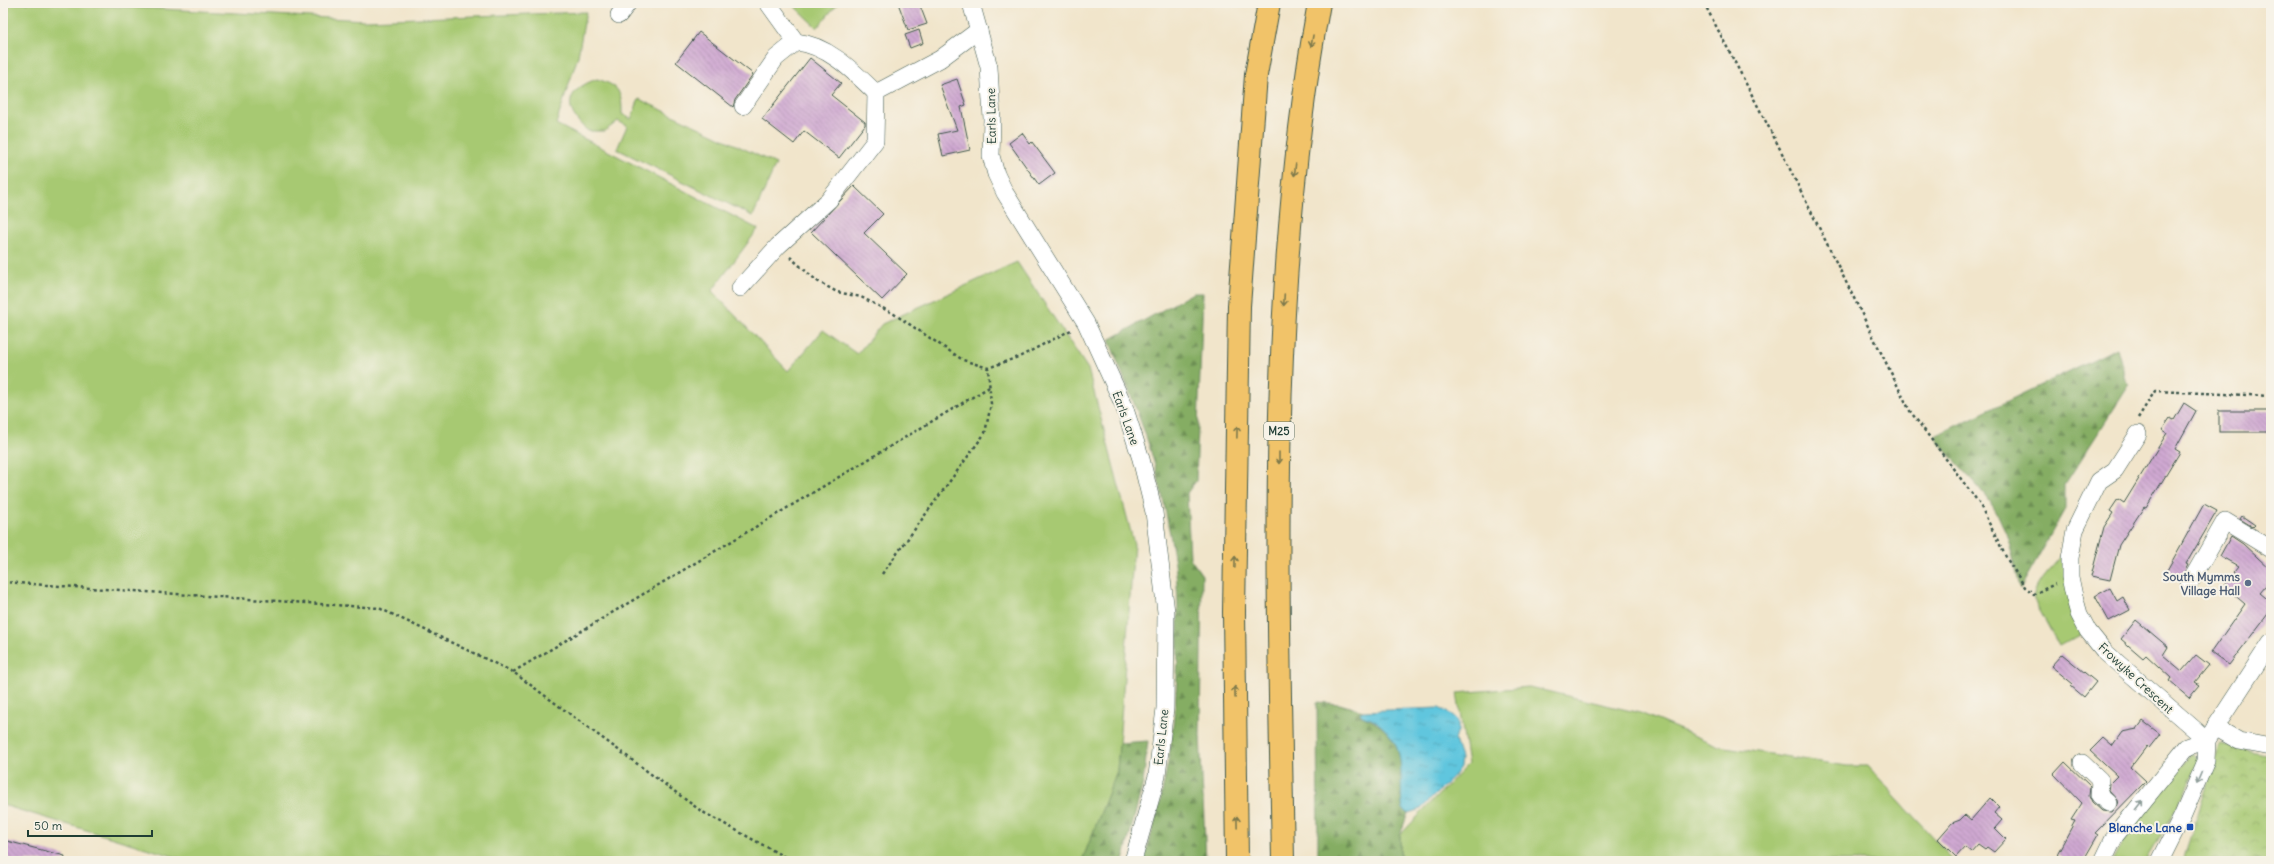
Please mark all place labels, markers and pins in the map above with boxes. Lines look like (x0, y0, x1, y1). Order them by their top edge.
place label: South Mymms Village Hall (2163, 569, 2241, 599)
marker: South Mymms Village Hall (2243, 578, 2253, 588)
place label: Blanche Lane (2109, 820, 2183, 835)
marker: Blanche Lane (2185, 822, 2195, 832)

